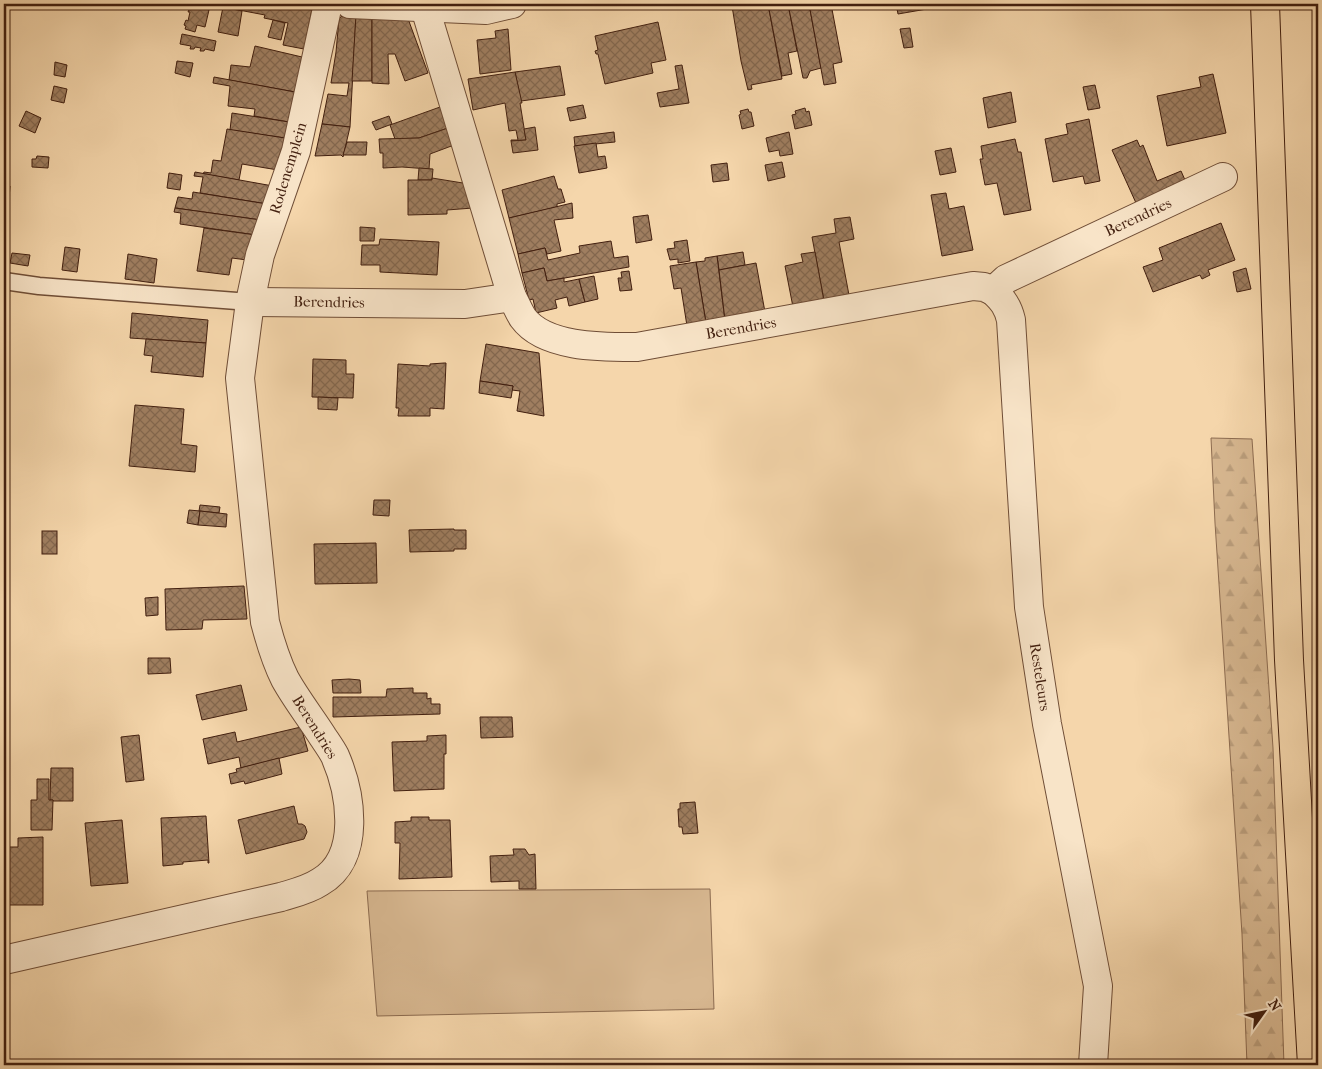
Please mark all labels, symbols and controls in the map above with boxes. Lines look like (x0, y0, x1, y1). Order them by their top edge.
street label: Rodenemplein (266, 120, 311, 216)
street label: Berendries (1102, 194, 1175, 240)
street label: Berendries (293, 292, 365, 312)
street label: Berendries (704, 313, 778, 343)
street label: Resteleurs (1026, 642, 1054, 713)
street label: Berendries (288, 692, 342, 762)
north arrow (1240, 986, 1290, 1036)
text: N (1264, 996, 1285, 1015)

